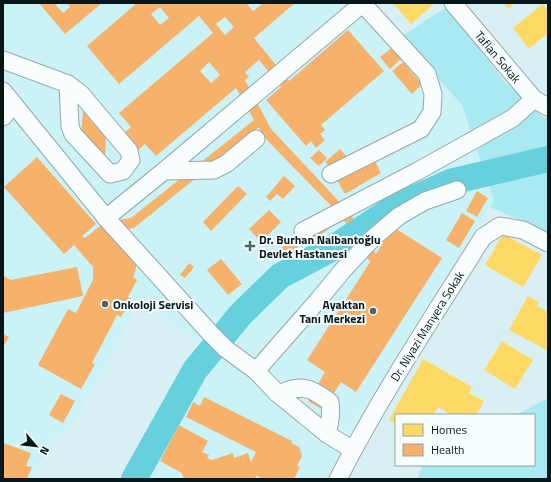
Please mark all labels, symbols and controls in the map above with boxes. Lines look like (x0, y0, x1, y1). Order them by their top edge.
street label: Taflan Sokak (470, 27, 526, 88)
place label: Dr. Burhan Nalbantoğlu Devlet Hastanesi (259, 230, 381, 263)
marker: Dr. Burhan Nalbantoğlu Devlet Hastanesi (244, 240, 256, 252)
street label: Dr. Niyazi Manyera Sokak (385, 267, 469, 385)
place label: Onkoloji Servisi (113, 295, 193, 314)
place label: Ayaktan Tanı Merkezi (300, 295, 365, 328)
marker: Onkoloji Servisi (100, 299, 110, 309)
marker: Ayaktan Tanı Merkezi (368, 306, 378, 316)
legend (395, 414, 535, 466)
text: Homes (431, 420, 467, 439)
north arrow (16, 426, 56, 466)
text: Health (431, 440, 465, 459)
text: N (36, 444, 54, 458)

